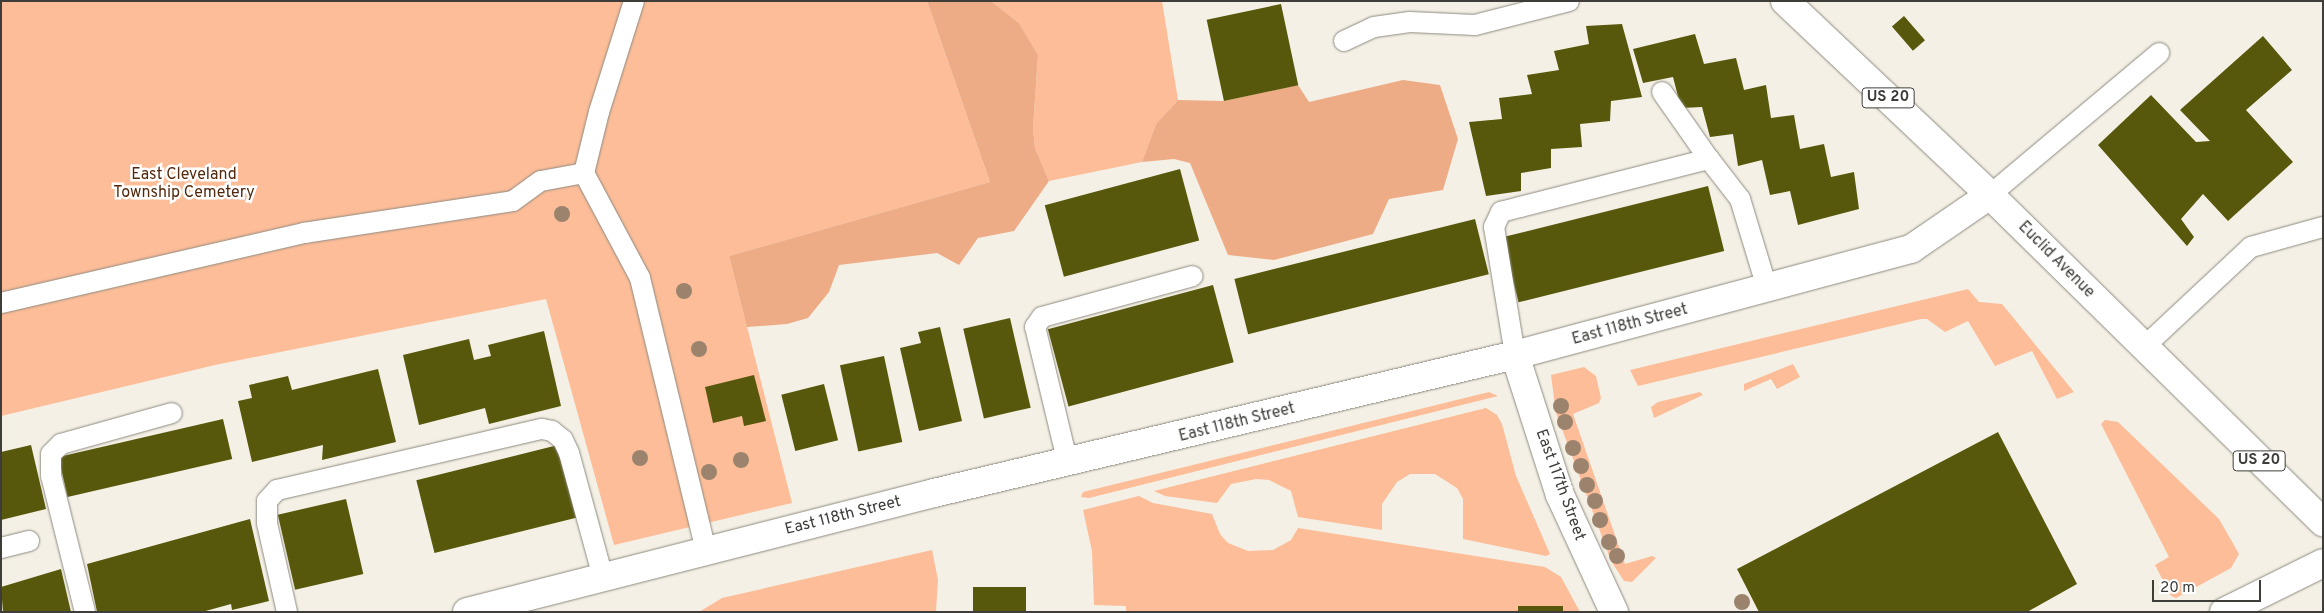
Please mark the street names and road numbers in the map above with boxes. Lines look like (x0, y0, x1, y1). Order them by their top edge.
road number: US 20 (1860, 86, 1916, 110)
street label: Euclid Avenue (2014, 218, 2098, 302)
street label: East 118th Street (1570, 300, 1690, 350)
street label: East 118th Street (1177, 399, 1297, 447)
street label: East 117th Street (1531, 427, 1589, 543)
road number: US 20 (2232, 448, 2286, 474)
street label: East 118th Street (783, 492, 903, 540)

